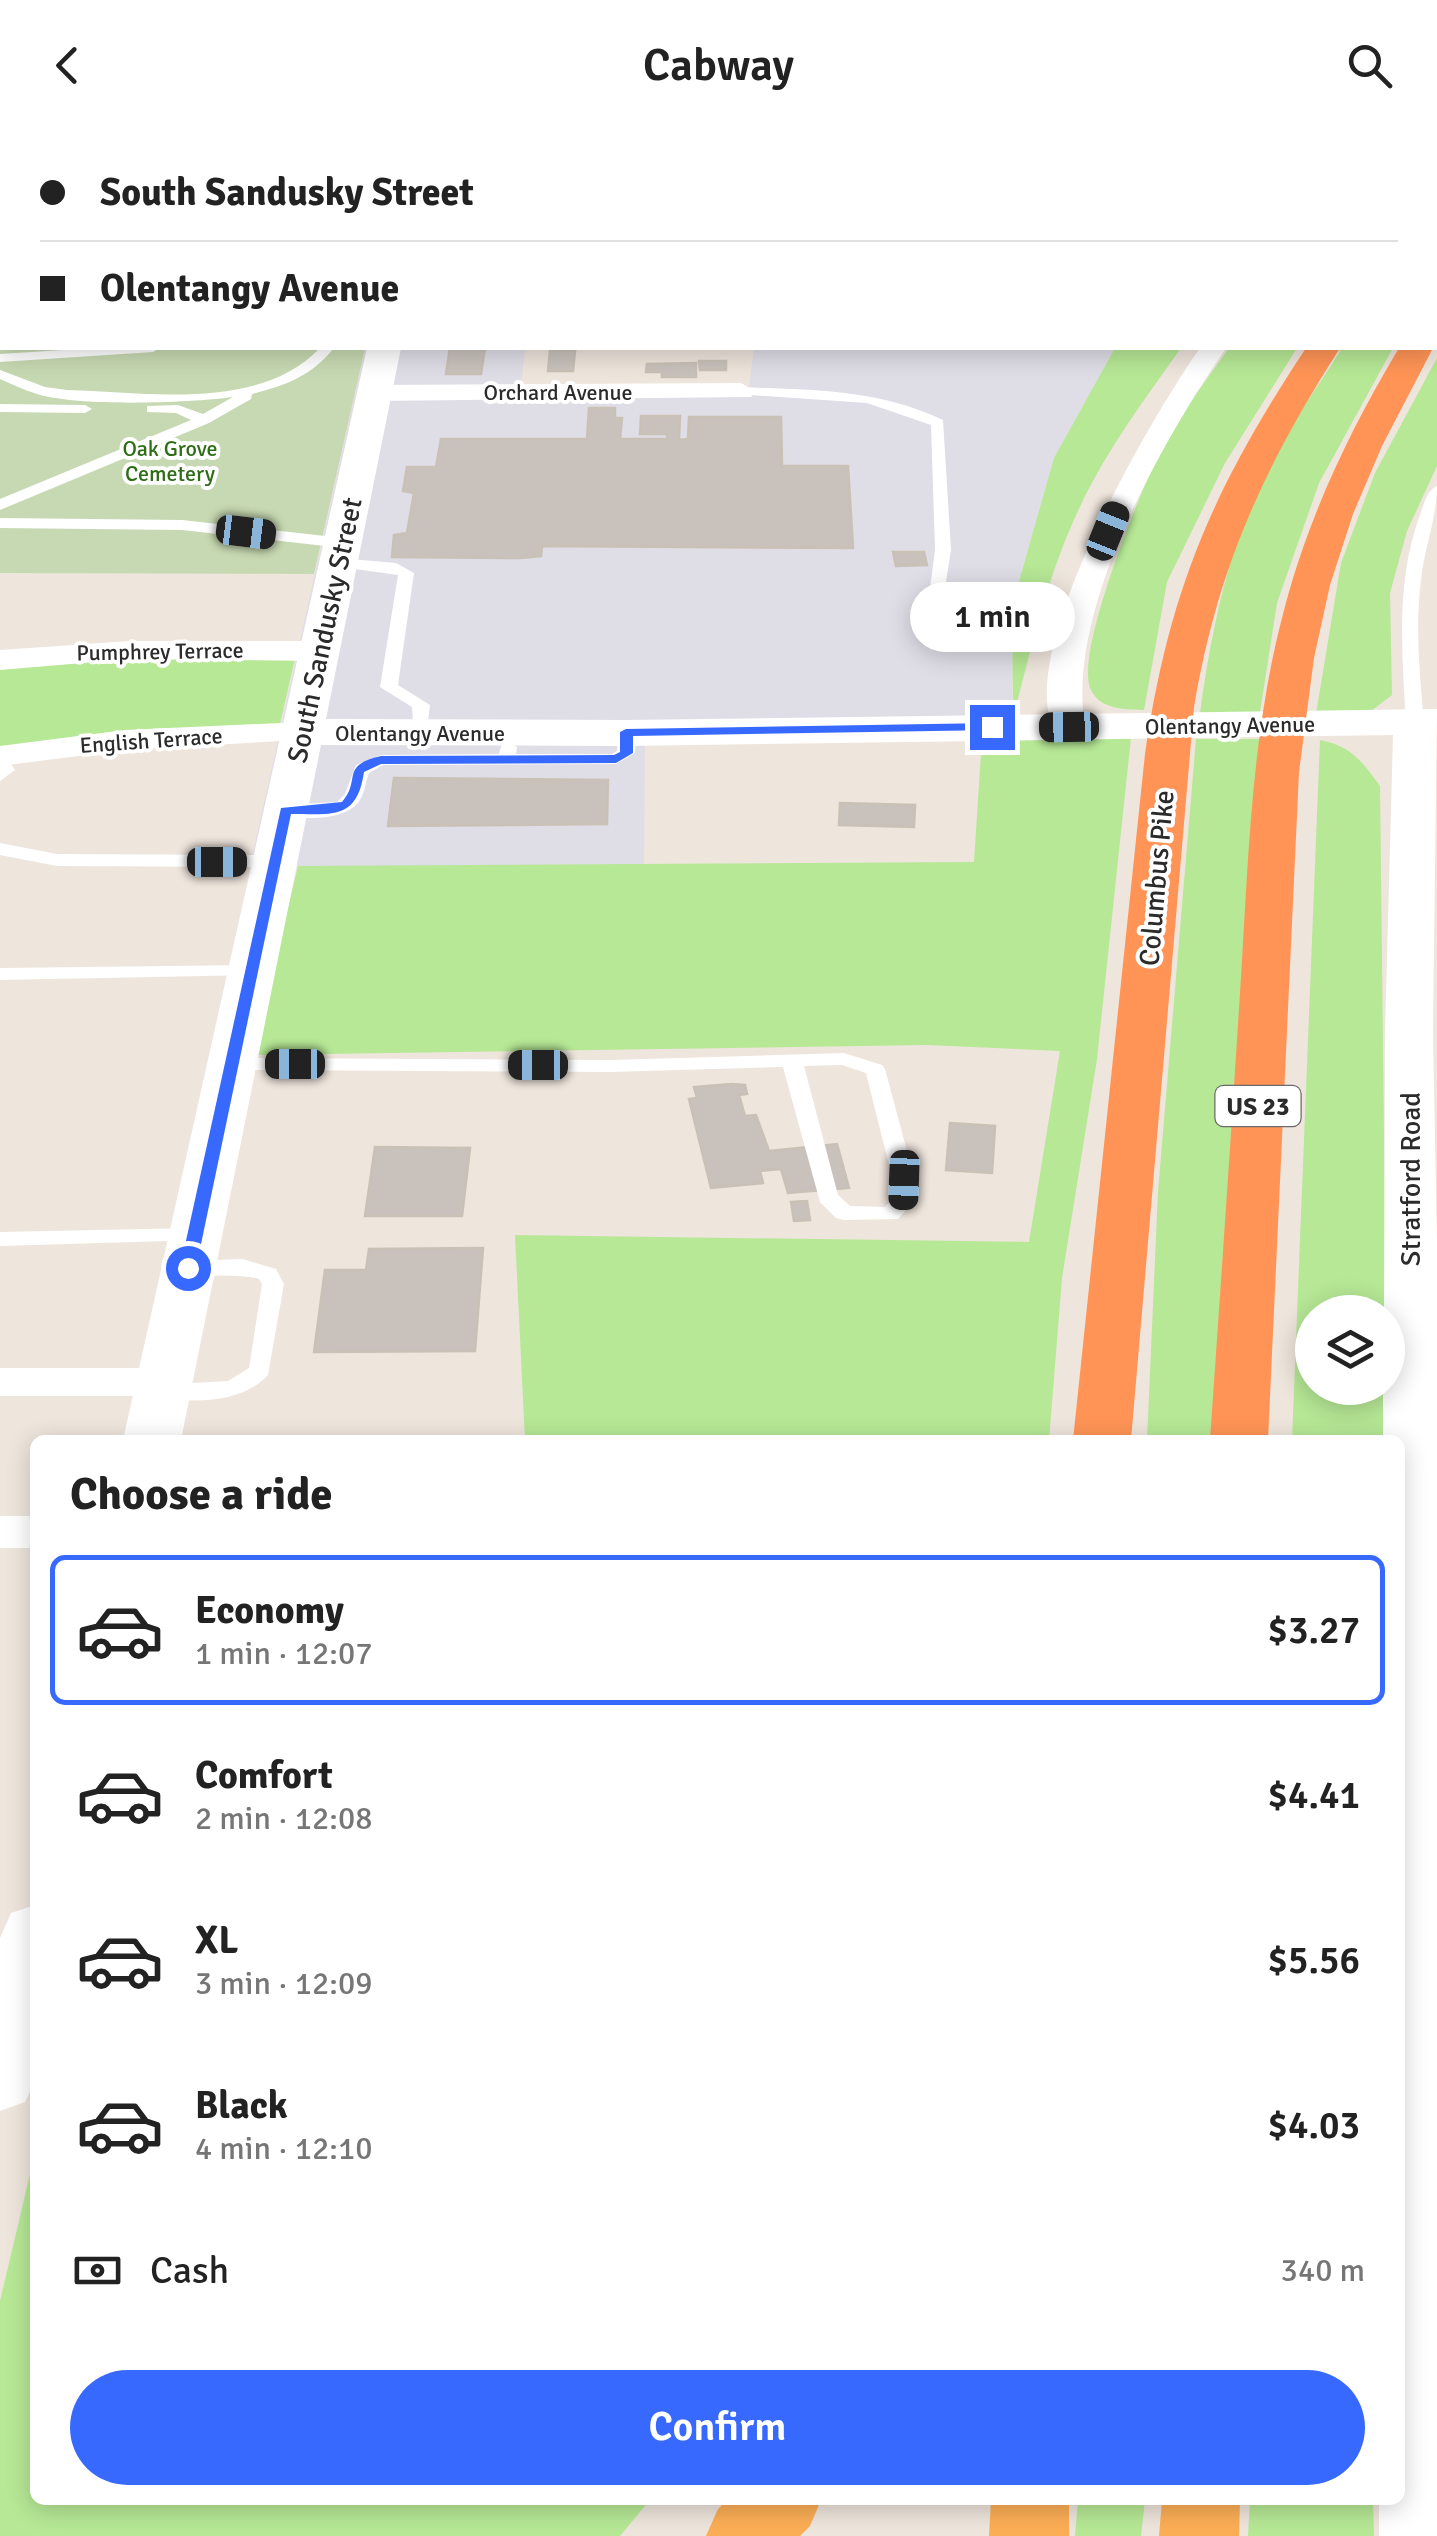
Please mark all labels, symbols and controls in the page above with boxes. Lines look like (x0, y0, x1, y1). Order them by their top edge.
icon: back (40, 38, 95, 93)
text: Cabway (643, 38, 794, 93)
icon: search (1342, 38, 1397, 93)
text: South Sandusky Street (100, 169, 474, 216)
text: Olentangy Avenue (100, 265, 399, 312)
street label: Orchard Avenue (484, 379, 632, 406)
park label: Oak Grove Cemetery (123, 435, 218, 487)
street label: South Sandusky Street (280, 494, 370, 766)
car (1083, 498, 1133, 564)
car (214, 513, 278, 551)
callout: 1 min (910, 582, 1074, 652)
text: 1 min (954, 597, 1031, 636)
street label: Pumphrey Terrace (76, 637, 244, 666)
route end (970, 705, 1015, 750)
car (1039, 711, 1099, 743)
street label: Olentangy Avenue (1145, 711, 1315, 740)
street label: Olentangy Avenue (335, 720, 505, 747)
street label: English Terrace (79, 722, 223, 759)
street label: Columbus Pike (1132, 789, 1182, 967)
car (187, 847, 247, 877)
car (265, 1049, 325, 1079)
car (508, 1050, 568, 1080)
road number: US 23 (1216, 1086, 1300, 1126)
street label: Stratford Road (1394, 1092, 1428, 1266)
car (888, 1149, 920, 1211)
route start (166, 1246, 211, 1291)
map controls (1295, 1295, 1405, 1405)
button: layers (1295, 1295, 1405, 1405)
text: Choose a ride (70, 1467, 333, 1522)
icon: car (75, 1585, 165, 1675)
text: Economy (195, 1587, 344, 1634)
text: $3.27 (1267, 1607, 1360, 1654)
text: 1 min · 12:07 (195, 1634, 373, 1673)
icon: car (75, 1750, 165, 1840)
text: Comfort (195, 1752, 333, 1799)
text: $4.41 (1267, 1772, 1360, 1819)
text: 2 min · 12:08 (195, 1799, 373, 1838)
icon: car (75, 1915, 165, 2005)
text: XL (195, 1917, 238, 1964)
text: $5.56 (1267, 1937, 1360, 1984)
text: 3 min · 12:09 (195, 1964, 373, 2003)
icon: car (75, 2080, 165, 2170)
text: Black (195, 2082, 288, 2129)
text: $4.03 (1267, 2102, 1360, 2149)
text: 4 min · 12:10 (195, 2129, 373, 2168)
icon: cash (70, 2243, 125, 2298)
text: Cash (150, 2247, 229, 2294)
text: 340 m (1281, 2251, 1365, 2290)
button: Confirm (70, 2370, 1365, 2485)

